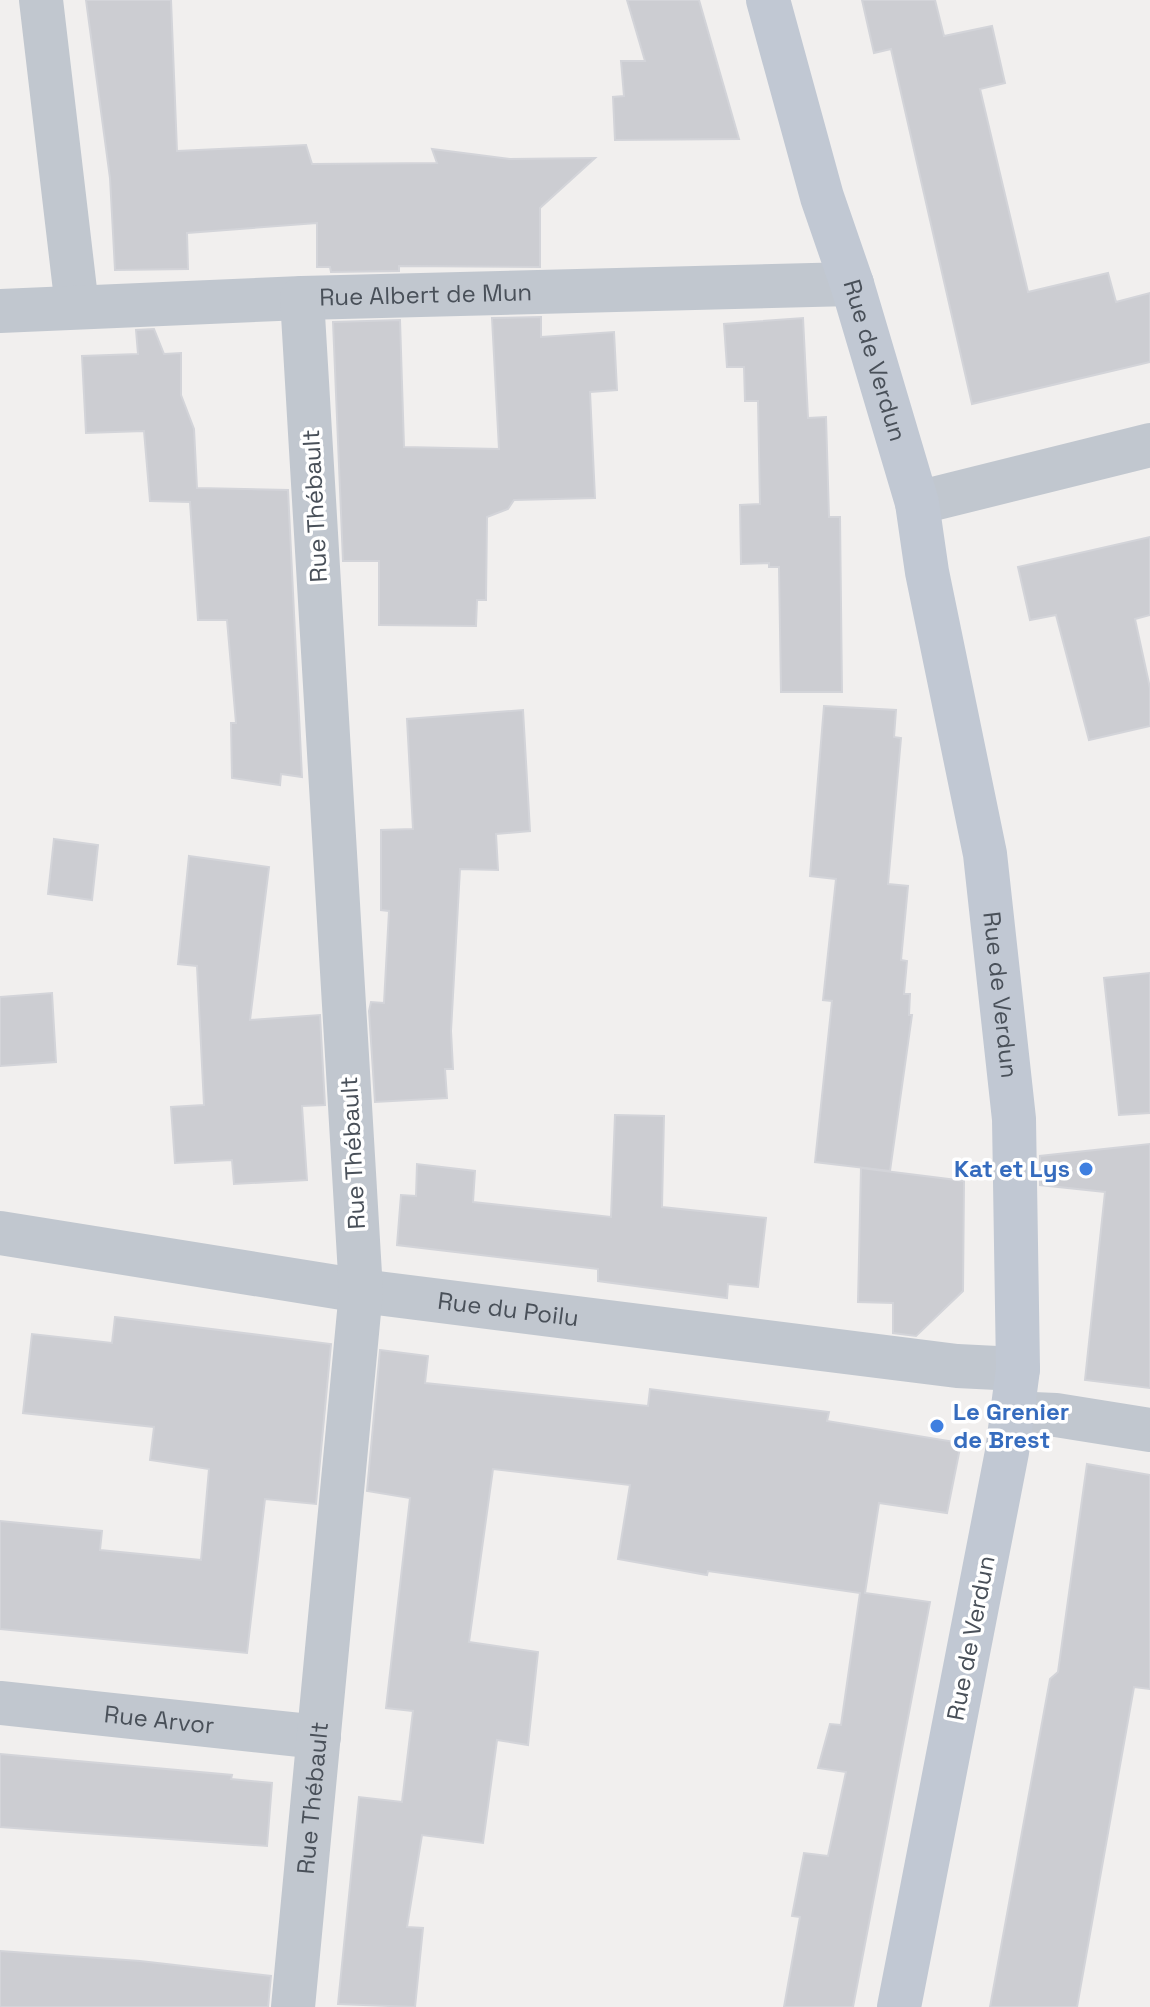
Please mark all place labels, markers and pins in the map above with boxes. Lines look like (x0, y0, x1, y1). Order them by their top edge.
place label: Kat et Lys (954, 1153, 1070, 1184)
marker: Kat et Lys (1077, 1160, 1095, 1178)
place label: Le Grenier de Brest (953, 1396, 1069, 1455)
marker: Le Grenier de Brest (928, 1417, 946, 1435)

